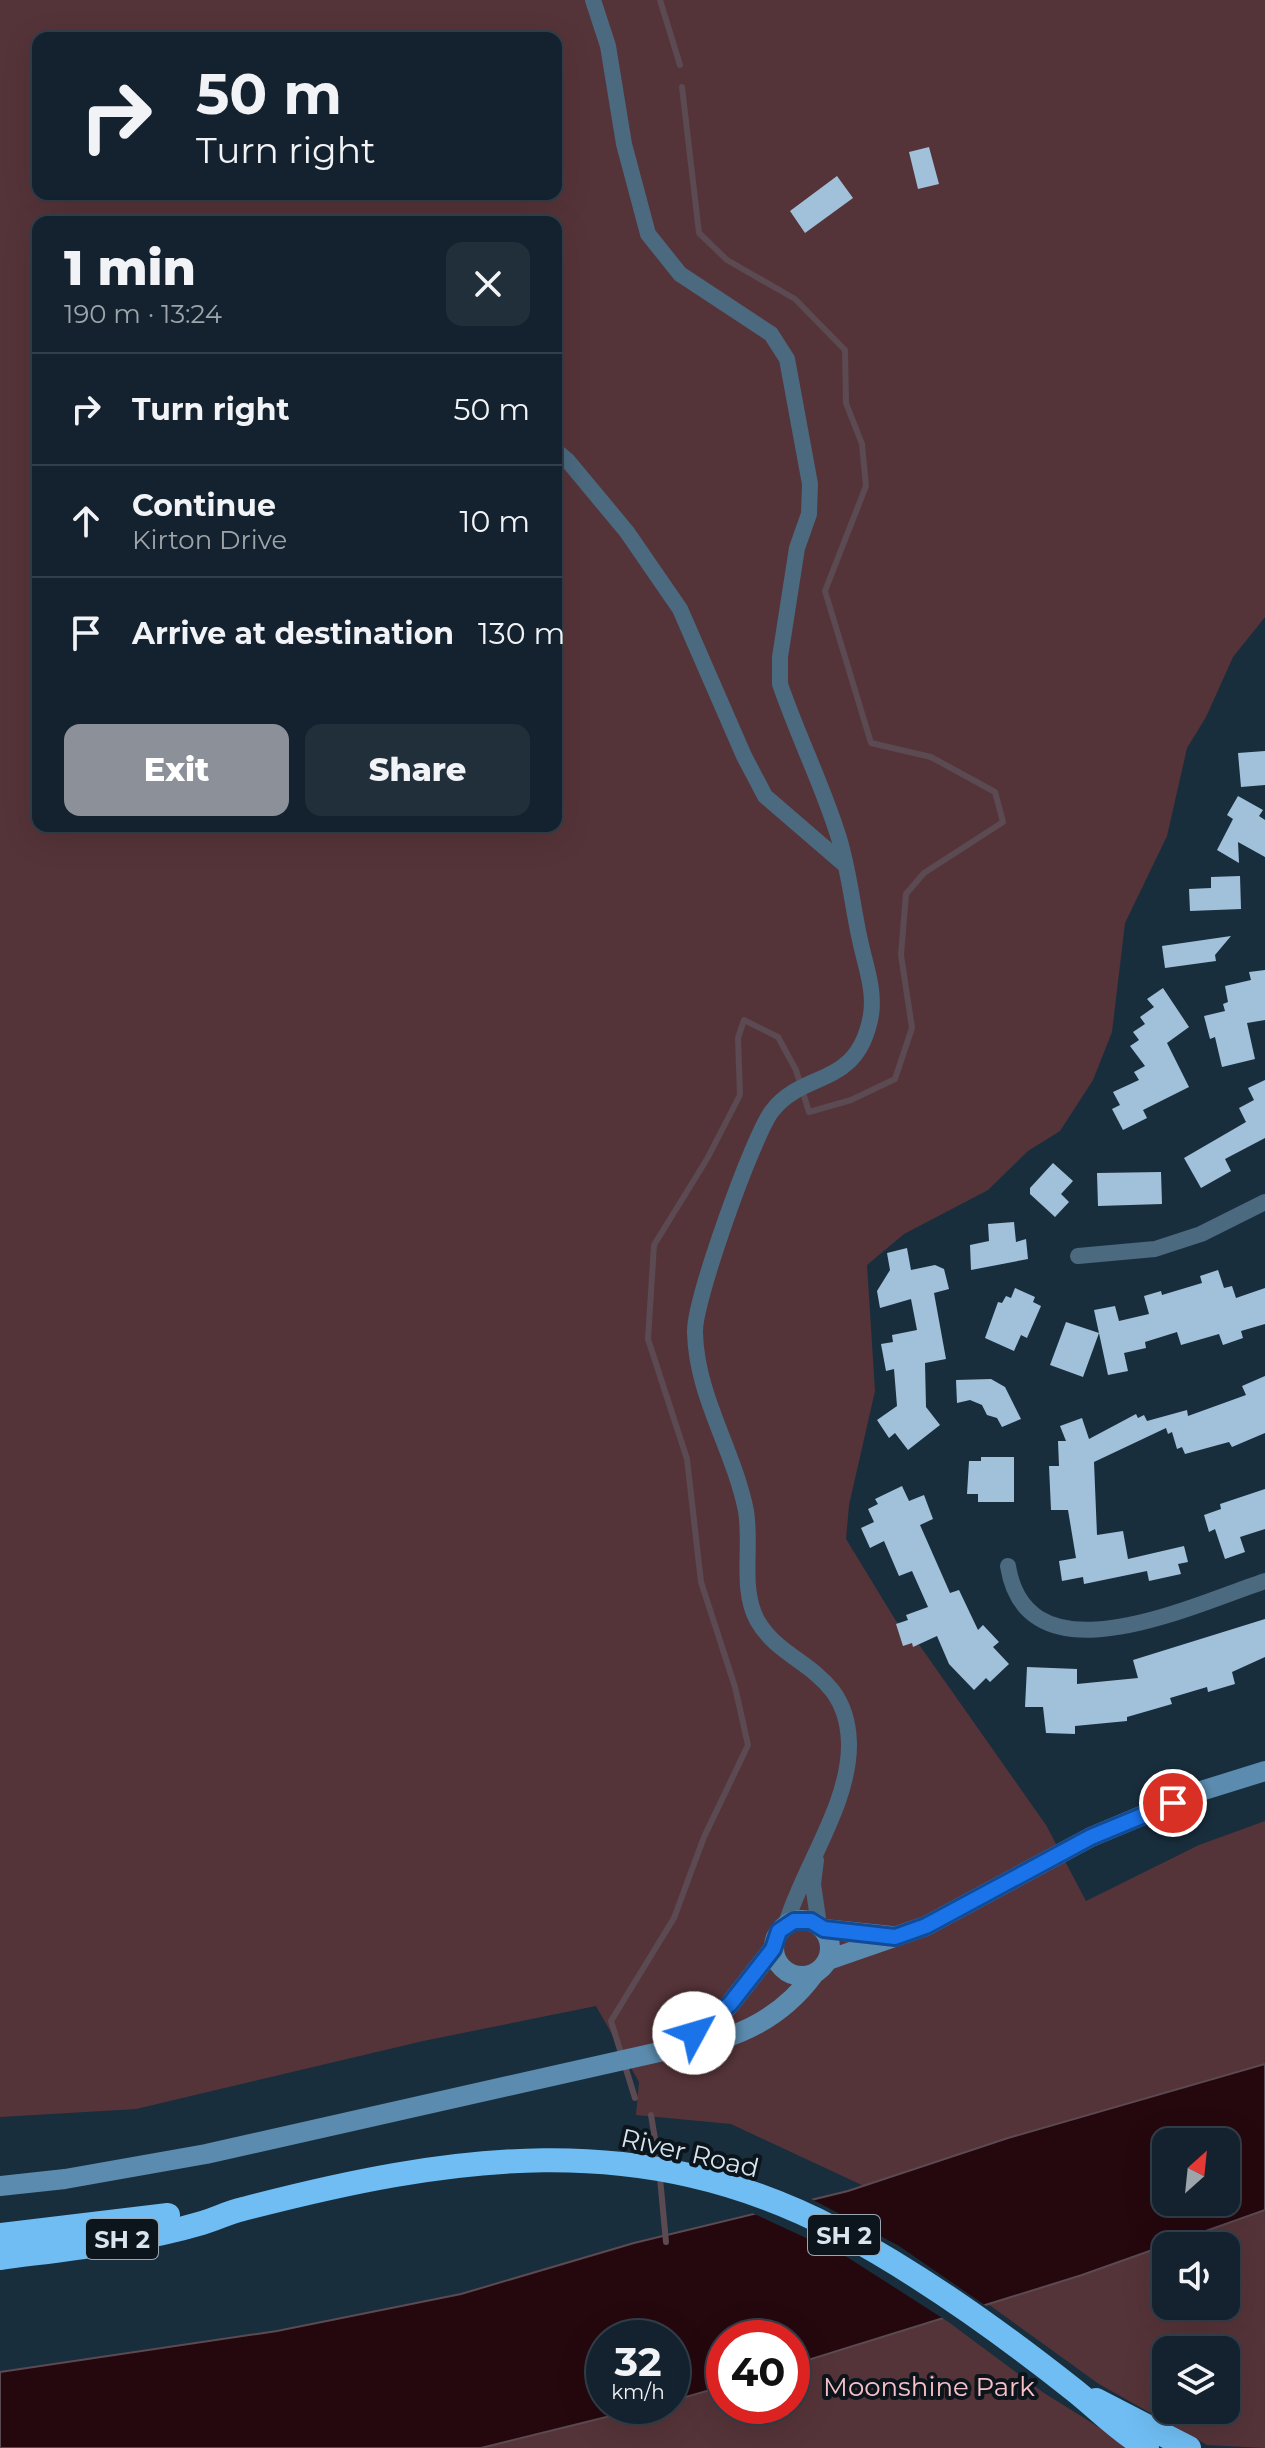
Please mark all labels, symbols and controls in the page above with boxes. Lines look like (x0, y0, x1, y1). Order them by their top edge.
text: 50 m (196, 60, 342, 128)
icon: right (64, 64, 168, 168)
text: Turn right (196, 128, 376, 172)
text: 1 min (64, 239, 196, 297)
button: close (446, 242, 530, 326)
text: 190 m · 13:24 (64, 298, 222, 330)
icon: right (64, 387, 108, 431)
text: Turn right (132, 391, 289, 428)
text: 50 m (453, 391, 530, 428)
text: Continue (132, 487, 276, 524)
icon: ahead (64, 499, 108, 543)
text: 10 m (460, 503, 530, 540)
text: Kirton Drive (132, 524, 287, 556)
icon: arrive (64, 611, 108, 655)
text: Arrive at destination (132, 615, 454, 652)
text: 130 m (478, 615, 565, 652)
button: Exit (64, 724, 289, 816)
button: Share (305, 724, 530, 816)
pin (1139, 1769, 1207, 1837)
icon: arrive (1151, 1781, 1195, 1825)
position arrow (652, 1991, 736, 2075)
street label: River Road (618, 2122, 762, 2184)
north arrow (1152, 2128, 1240, 2216)
map controls (1152, 2128, 1240, 2424)
road number: SH 2 (808, 2215, 880, 2255)
road number: SH 2 (86, 2219, 158, 2259)
button: sound (1152, 2232, 1240, 2320)
speed limit sign: 40 (706, 2320, 810, 2424)
button: layers (1152, 2336, 1240, 2424)
text: 32 (614, 2337, 662, 2386)
park label: Moonshine Park (823, 2371, 1035, 2403)
text: km/h (611, 2380, 665, 2404)

